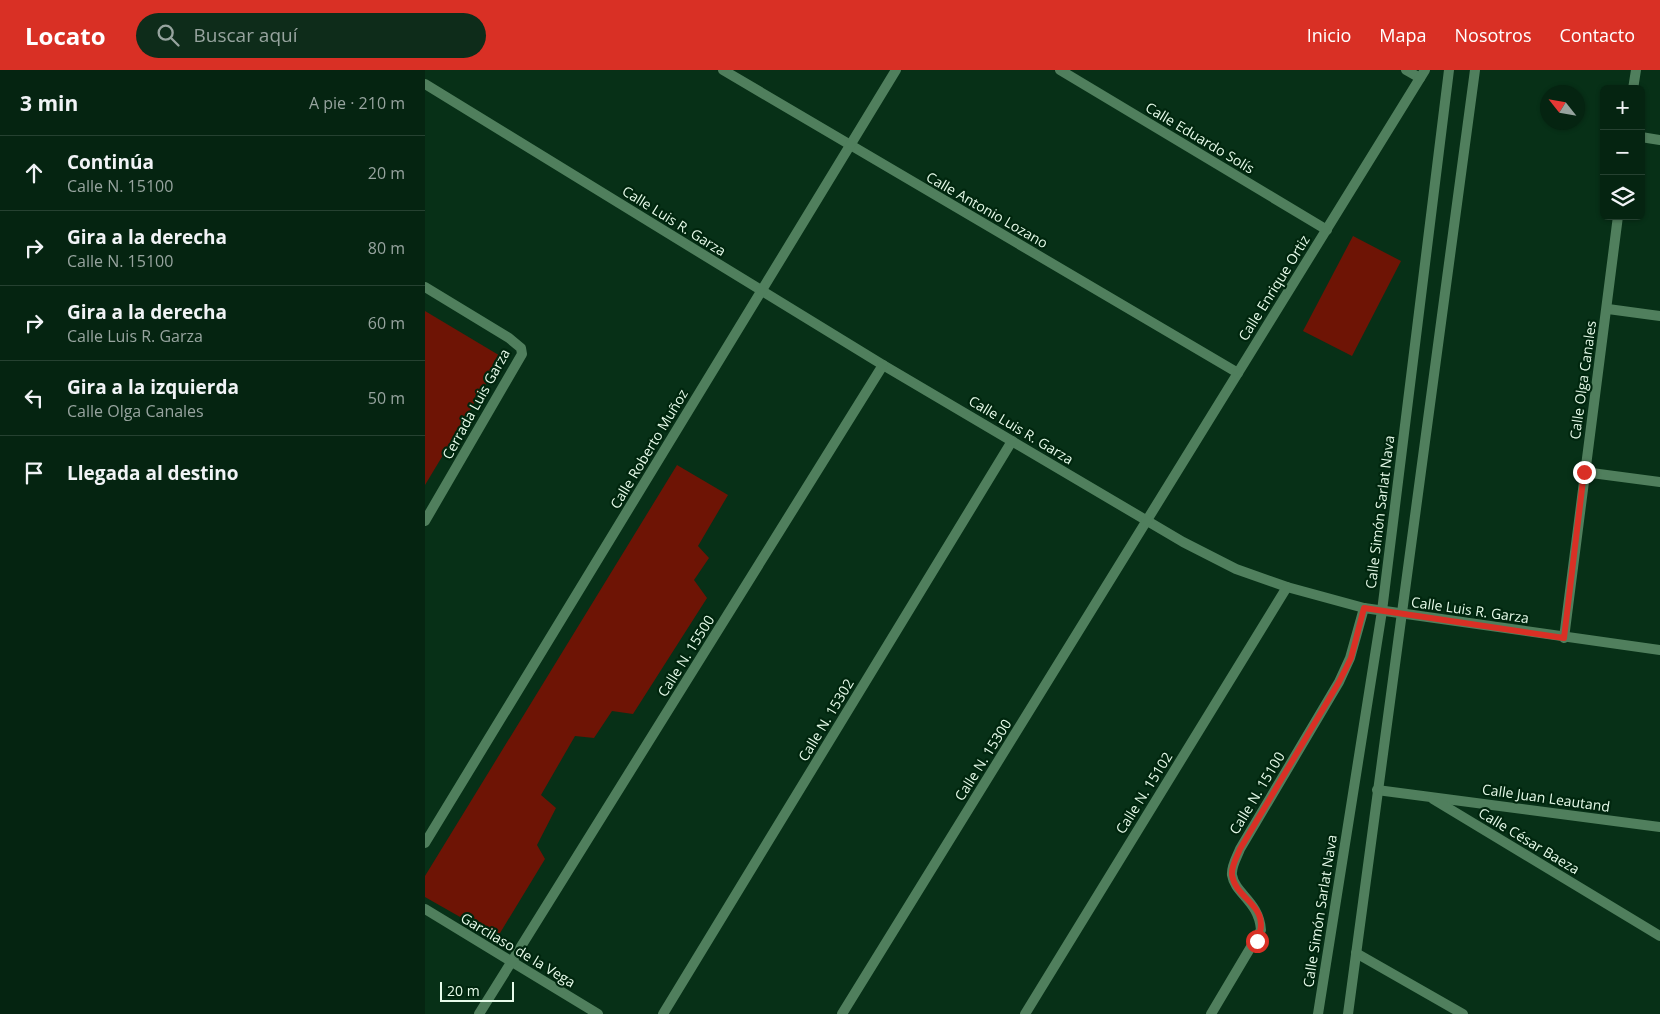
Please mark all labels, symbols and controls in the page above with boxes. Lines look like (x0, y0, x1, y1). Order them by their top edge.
search box (136, 13, 486, 58)
text: Locato (25, 19, 106, 52)
icon: search (154, 21, 182, 49)
text: Buscar aquí (194, 22, 298, 48)
text: Inicio (1307, 23, 1351, 47)
text: Mapa (1379, 23, 1427, 47)
text: Nosotros (1455, 23, 1532, 47)
text: Contacto (1560, 23, 1635, 47)
north arrow (1540, 85, 1585, 130)
map controls (1600, 85, 1645, 220)
button: + (1600, 85, 1645, 130)
text: 3 min (20, 89, 78, 117)
text: A pie · 210 m (309, 92, 405, 114)
street label: Calle Eduardo Solís (1142, 97, 1259, 178)
button: − (1600, 130, 1645, 175)
text: Continúa (67, 149, 154, 175)
icon: ahead (20, 159, 48, 187)
text: 20 m (368, 162, 405, 184)
street label: Calle Antonio Lozano (923, 167, 1051, 252)
text: Calle N. 15100 (67, 175, 173, 197)
button: layers (1600, 175, 1645, 220)
street label: Calle Luis R. Garza (619, 181, 730, 260)
text: Gira a la derecha (67, 224, 227, 250)
street label: Calle Enrique Ortiz (1233, 231, 1314, 344)
icon: right (20, 234, 48, 262)
text: 80 m (368, 237, 405, 259)
text: Calle N. 15100 (67, 250, 173, 272)
text: Gira a la derecha (67, 299, 227, 325)
icon: right (20, 309, 48, 337)
text: 60 m (368, 312, 405, 334)
street label: Calle Olga Canales (1565, 319, 1600, 440)
text: Calle Luis R. Garza (67, 325, 203, 347)
street label: Cerrada Luis Garza (437, 345, 514, 462)
text: Gira a la izquierda (67, 374, 239, 400)
icon: left (20, 384, 48, 412)
street label: Calle Roberto Muñoz (605, 385, 692, 512)
text: 50 m (368, 387, 405, 409)
street label: Calle Luis R. Garza (965, 391, 1077, 468)
text: Calle Olga Canales (67, 400, 204, 422)
street label: Calle Simón Sarlat Nava (1361, 434, 1398, 590)
icon: arrive (20, 459, 48, 487)
text: Llegada al destino (67, 460, 239, 486)
route end (1573, 461, 1596, 484)
street label: Calle Luis R. Garza (1410, 592, 1530, 627)
street label: Calle N. 15500 (653, 611, 718, 700)
street label: Calle N. 15302 (793, 675, 858, 765)
street label: Calle N. 15300 (950, 715, 1015, 804)
street label: Calle N. 15102 (1111, 748, 1176, 837)
street label: Calle N. 15100 (1224, 748, 1289, 838)
street label: Calle Juan Leautand (1481, 779, 1611, 816)
street label: Calle César Baeza (1475, 803, 1583, 878)
street label: Calle Simón Sarlat Nava (1298, 833, 1341, 989)
street label: Garcilaso de la Vega (457, 908, 579, 991)
route start (1246, 930, 1269, 953)
scale bar (440, 979, 514, 1002)
text: 20 m (447, 981, 480, 1000)

